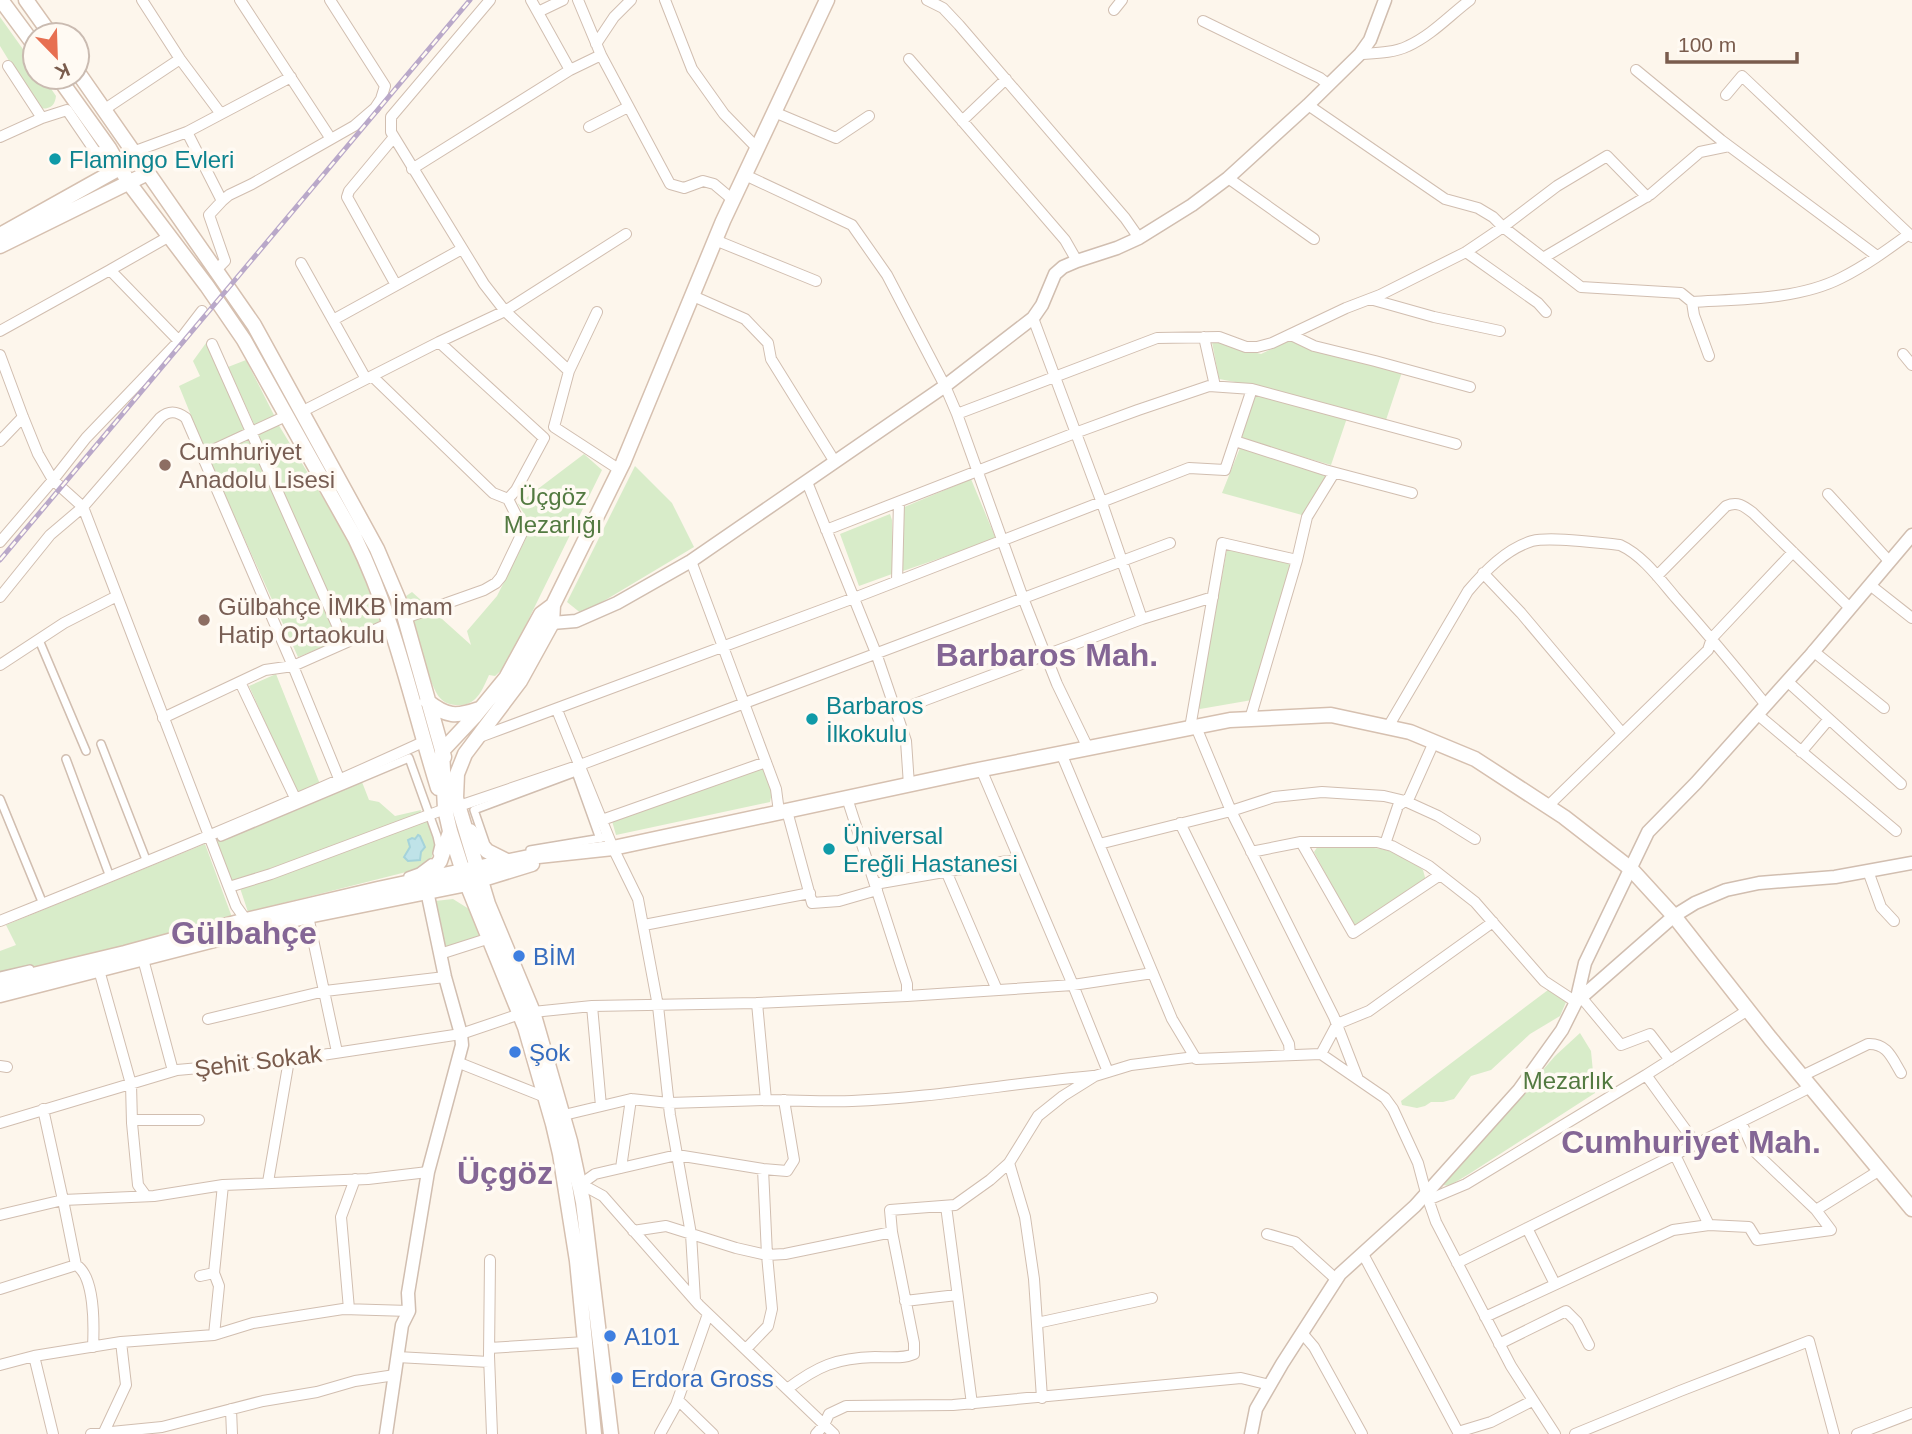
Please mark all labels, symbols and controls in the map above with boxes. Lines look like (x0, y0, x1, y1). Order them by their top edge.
north arrow (21, 21, 91, 91)
scale bar (1667, 21, 1797, 65)
text: 100 m (1678, 33, 1736, 56)
text: K (52, 59, 73, 84)
place label: Flamingo Evleri (69, 146, 234, 173)
marker: Flamingo Evleri (47, 151, 63, 167)
place label: Cumhuriyet Anadolu Lisesi (179, 438, 335, 493)
marker: Cumhuriyet Anadolu Lisesi (157, 457, 173, 473)
park label: Üçgöz Mezarlığı (504, 483, 602, 538)
place label: Gülbahçe İMKB İmam Hatip Ortaokulu (218, 593, 453, 648)
marker: Gülbahçe İMKB İmam Hatip Ortaokulu (196, 612, 212, 628)
district label: Barbaros Mah. (936, 637, 1158, 673)
place label: Barbaros İlkokulu (826, 692, 923, 747)
marker: Barbaros İlkokulu (804, 711, 820, 727)
place label: Üniversal Ereğli Hastanesi (843, 822, 1018, 877)
marker: Üniversal Ereğli Hastanesi (821, 841, 837, 857)
district label: Gülbahçe (171, 915, 317, 951)
place label: BİM (533, 943, 576, 970)
marker: BİM (511, 948, 527, 964)
place label: Şok (529, 1039, 571, 1066)
street label: Şehit Sokak (193, 1040, 324, 1082)
marker: Şok (507, 1044, 523, 1060)
park label: Mezarlık (1523, 1067, 1614, 1094)
district label: Cumhuriyet Mah. (1561, 1124, 1821, 1160)
district label: Üçgöz (457, 1155, 553, 1191)
place label: A101 (624, 1323, 680, 1350)
marker: A101 (602, 1328, 618, 1344)
place label: Erdora Gross (631, 1365, 774, 1392)
marker: Erdora Gross (609, 1370, 625, 1386)

